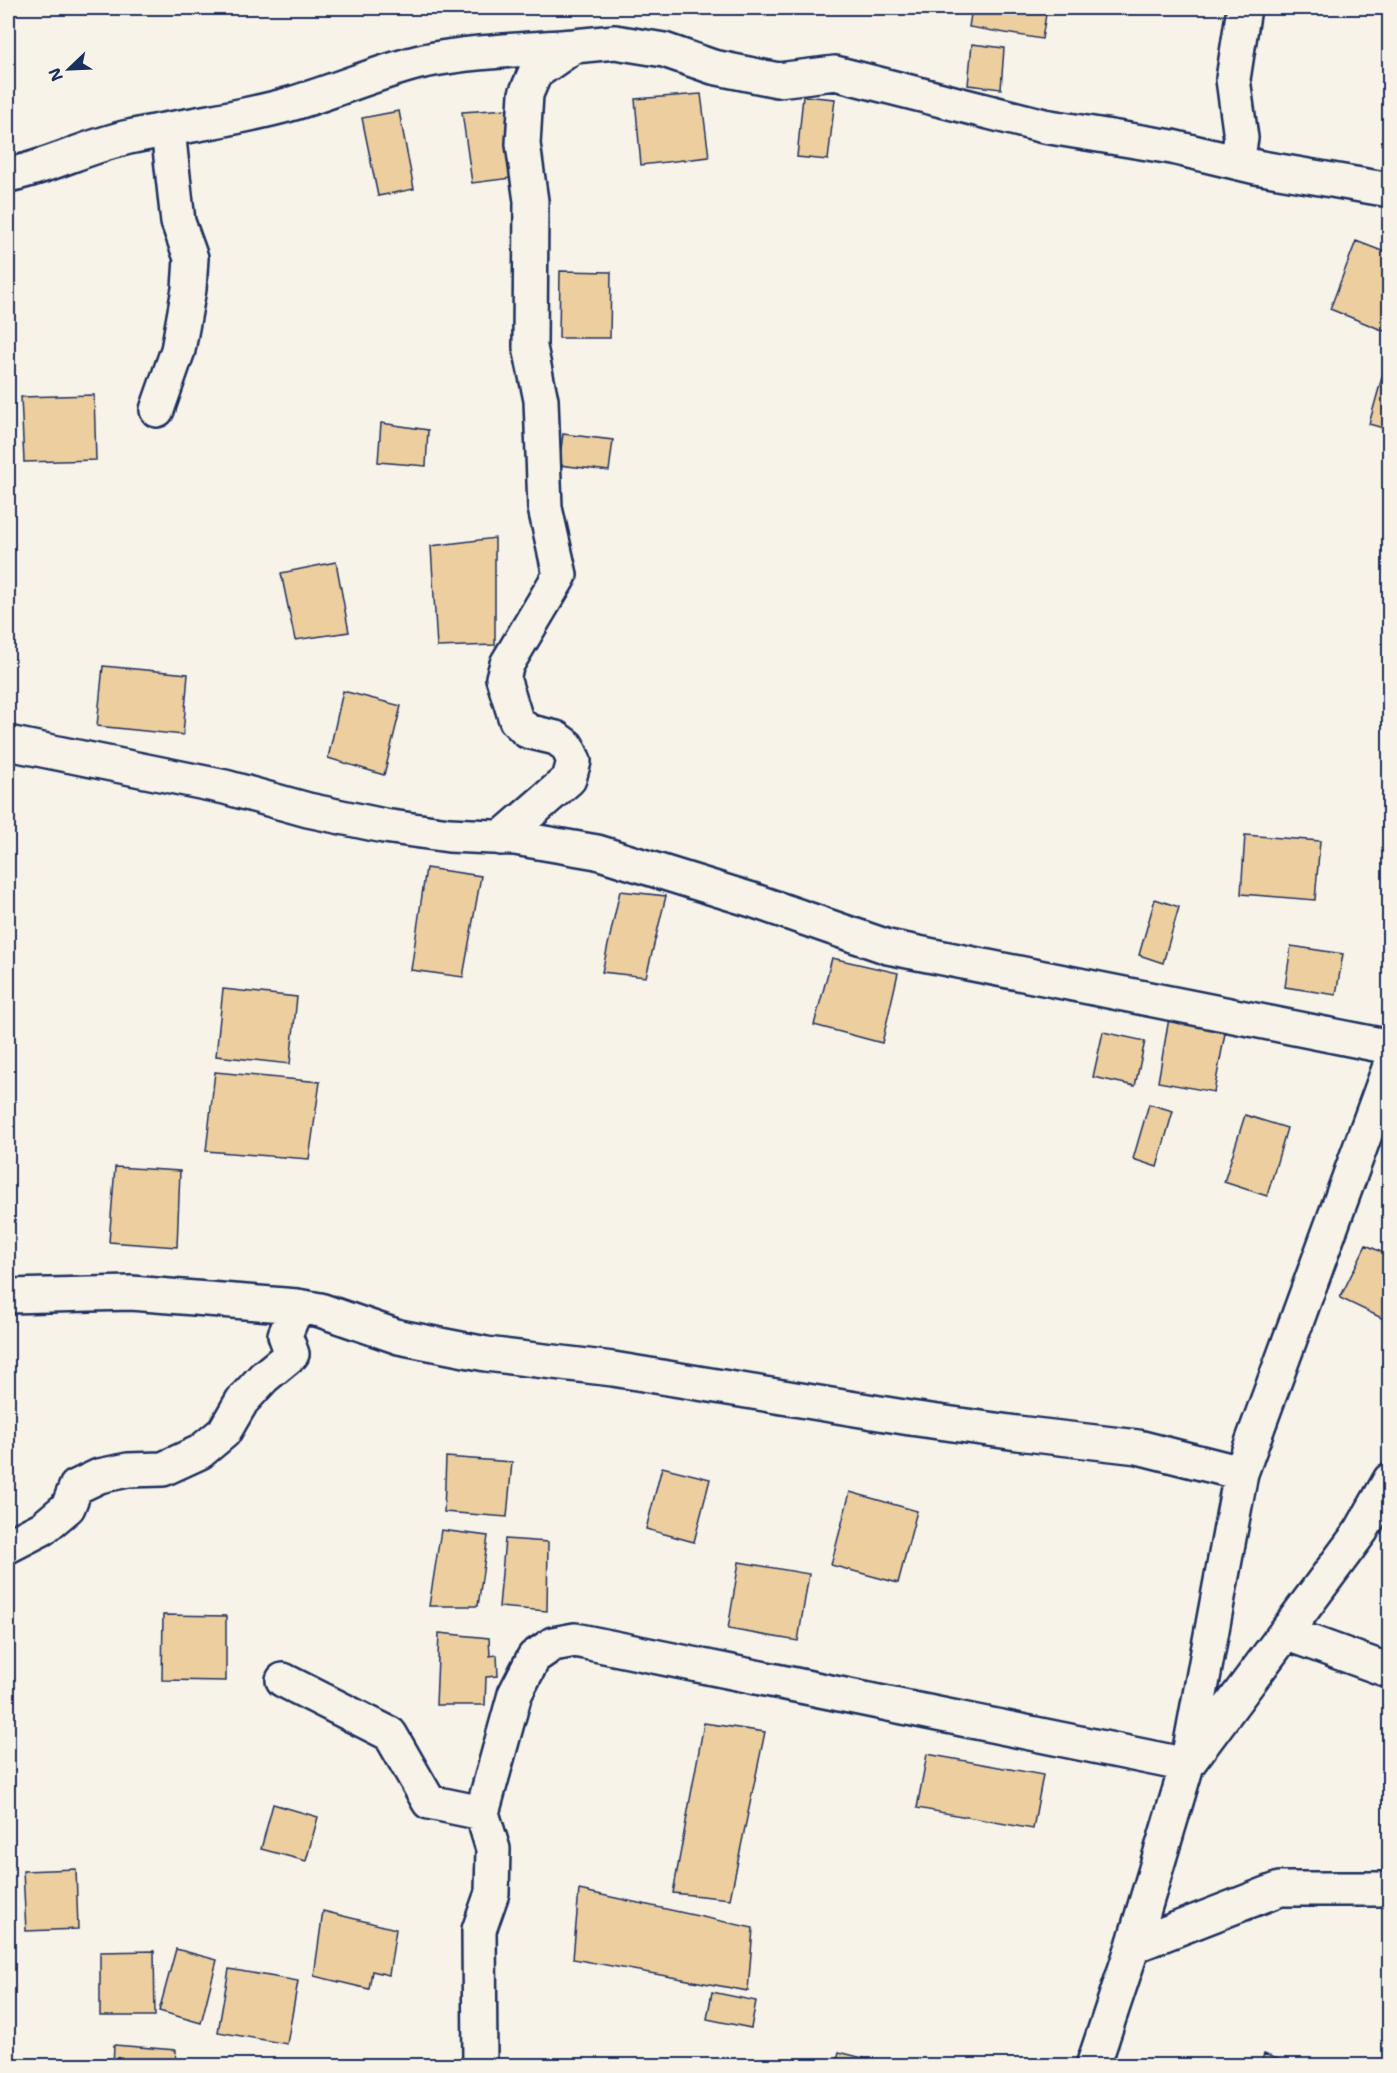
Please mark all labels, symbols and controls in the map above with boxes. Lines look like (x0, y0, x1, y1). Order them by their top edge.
north arrow (39, 39, 99, 99)
text: N (44, 65, 68, 85)

